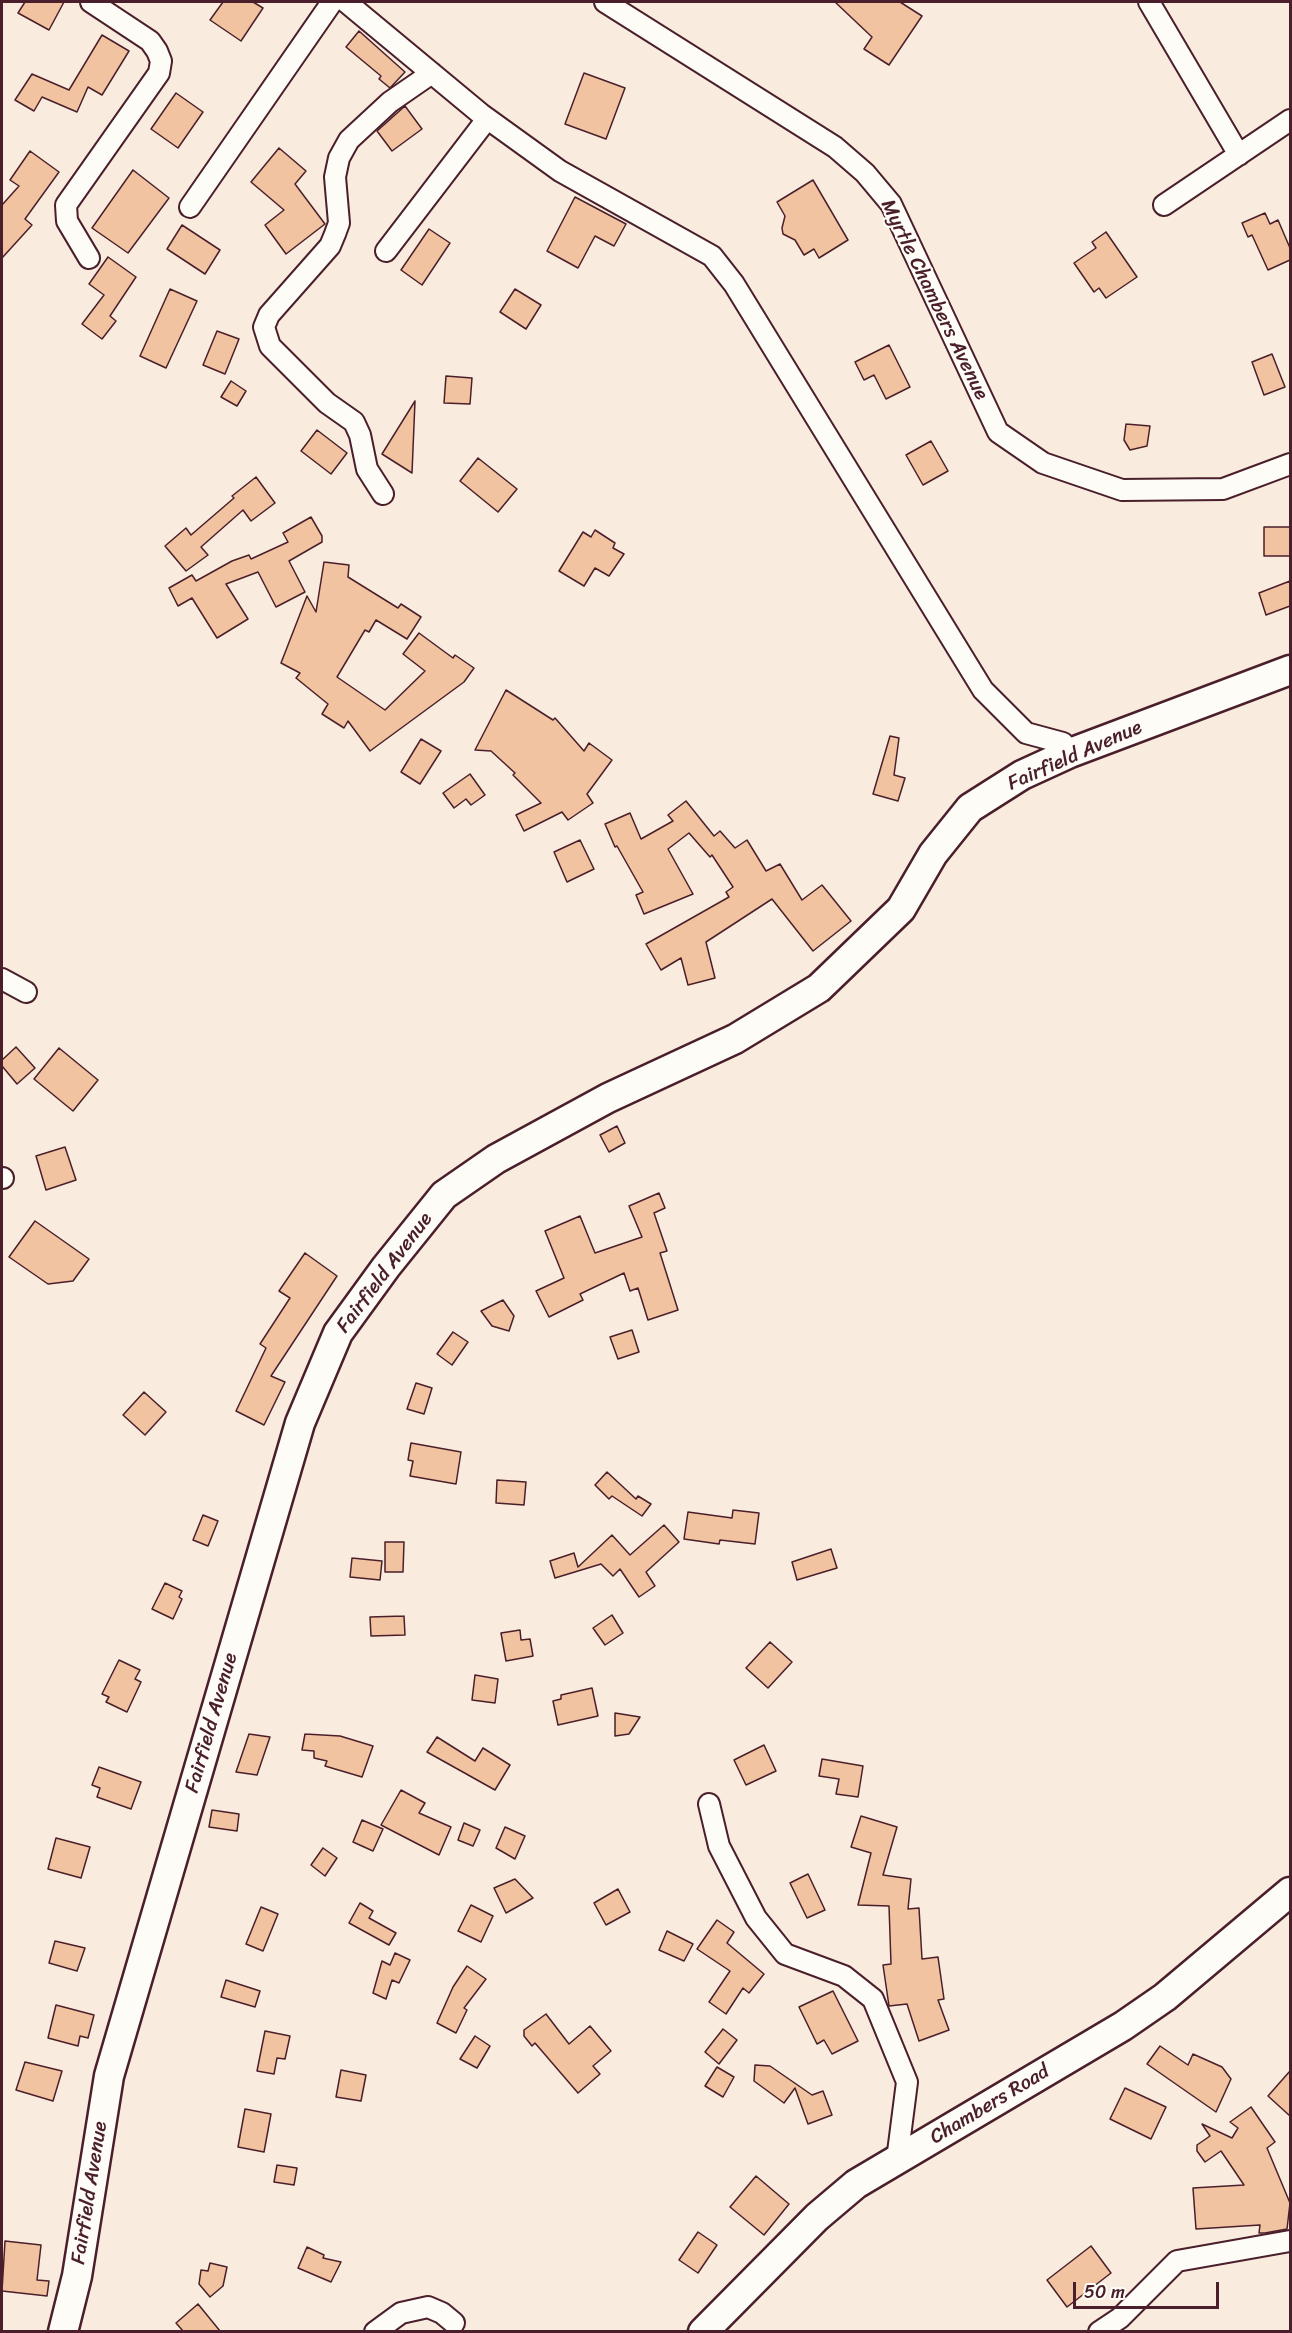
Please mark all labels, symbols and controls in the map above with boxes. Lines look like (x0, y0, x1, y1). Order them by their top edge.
street label: Myrtle Chambers Avenue (875, 196, 993, 404)
street label: Fairfield Avenue (1004, 716, 1146, 796)
street label: Fairfield Avenue (332, 1208, 438, 1338)
street label: Fairfield Avenue (181, 1650, 243, 1796)
street label: Chambers Road (926, 2060, 1054, 2150)
street label: Fairfield Avenue (67, 2120, 113, 2266)
scale bar (1076, 2270, 1222, 2308)
text: 50 m (1084, 2276, 1125, 2308)

